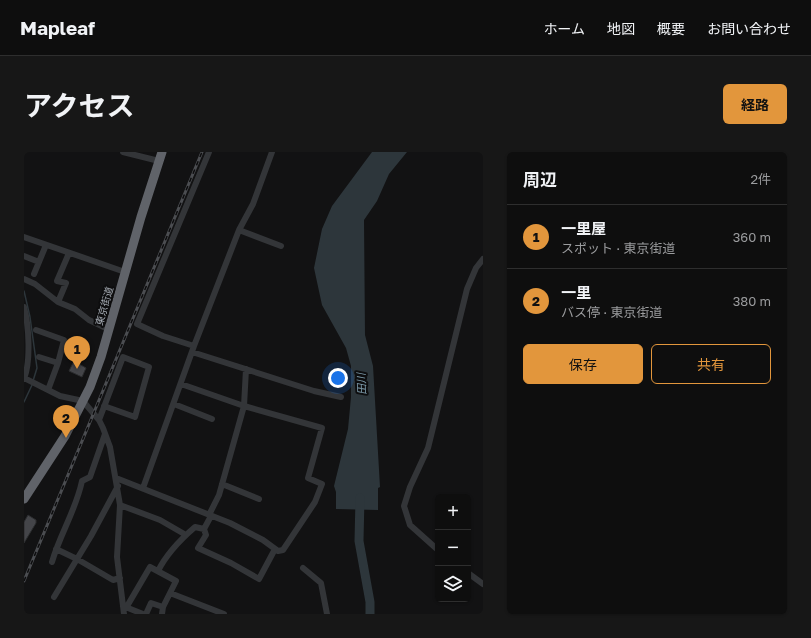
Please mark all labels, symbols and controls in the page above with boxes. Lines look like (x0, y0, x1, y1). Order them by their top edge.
text: Mapleaf (20, 16, 95, 39)
text: ホーム (543, 20, 585, 37)
text: 地図 (607, 20, 635, 37)
text: 概要 (657, 20, 685, 37)
text: お問い合わせ (707, 20, 791, 37)
button: 経路 (723, 84, 787, 124)
text: アクセス (24, 89, 135, 122)
text: 周辺 (523, 169, 557, 190)
text: 2件 (750, 171, 771, 187)
text: 一里屋 (561, 219, 606, 237)
text: 1 (533, 229, 539, 245)
text: 360 m (733, 229, 771, 245)
text: スポット · 東京街道 (561, 240, 675, 256)
text: 一里 (561, 283, 591, 301)
street label: 東京街道 (93, 285, 115, 327)
text: 2 (532, 293, 540, 309)
text: 380 m (733, 293, 771, 309)
text: バス停 · 東京街道 (561, 304, 662, 320)
pin: 1 (64, 336, 90, 369)
button: 保存 (523, 344, 643, 384)
button: 共有 (651, 344, 771, 384)
your location (328, 368, 348, 388)
water label: 田川 (354, 372, 368, 395)
pin: 2 (53, 405, 79, 438)
map controls (435, 494, 471, 602)
button: + (435, 494, 471, 530)
button: − (435, 530, 471, 566)
button: layers (435, 566, 471, 602)

